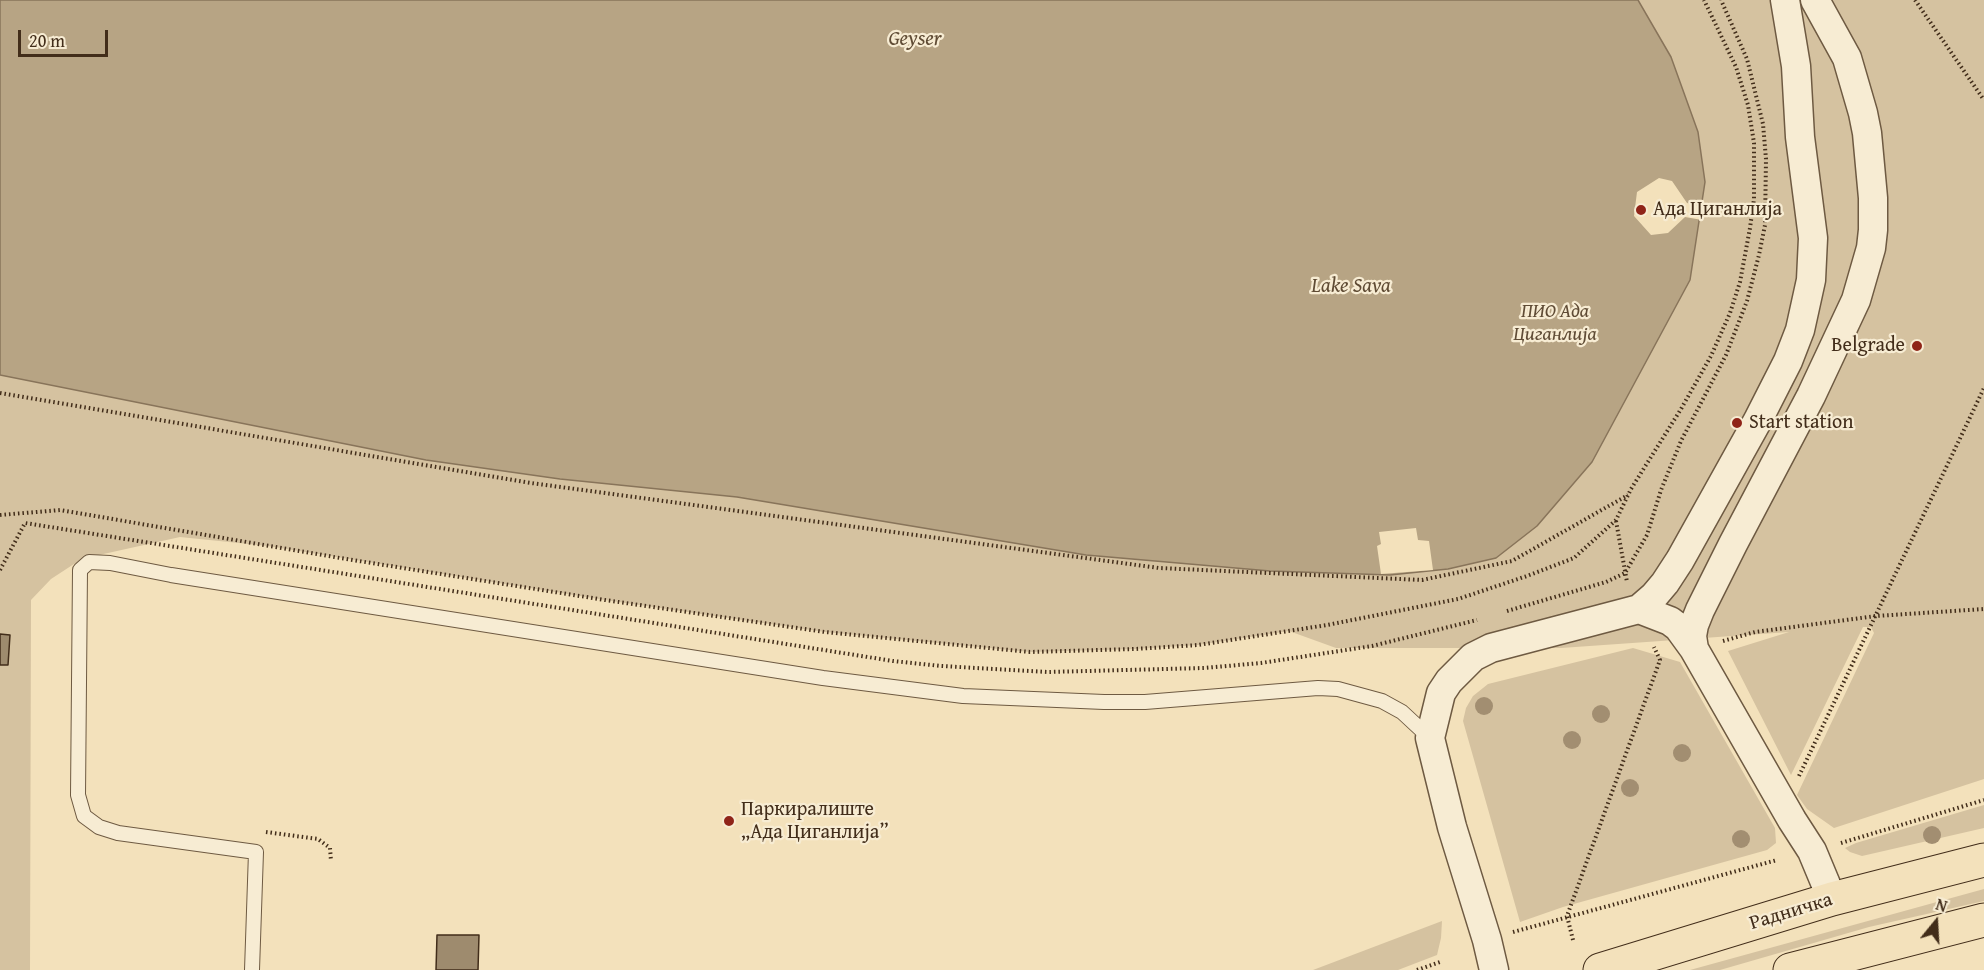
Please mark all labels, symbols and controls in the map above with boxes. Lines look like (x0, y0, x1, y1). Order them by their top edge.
scale bar (21, 18, 111, 56)
text: 20 m (29, 27, 65, 54)
water label: Geyser (888, 27, 942, 53)
place label: Ада Циганлија (1653, 198, 1782, 222)
marker: Ада Циганлија (1634, 203, 1648, 217)
water label: Lake Sava (1311, 274, 1391, 300)
park label: ПИО Ада Циганлија (1513, 300, 1597, 347)
place label: Belgrade (1831, 334, 1905, 358)
marker: Belgrade (1910, 339, 1924, 353)
place label: Start station (1749, 411, 1854, 435)
marker: Start station (1730, 416, 1744, 430)
place label: Паркиралиште „Ада Циганлија” (741, 798, 888, 845)
marker: Паркиралиште „Ада Циганлија” (722, 814, 736, 828)
street label: Радничка (1747, 888, 1835, 936)
north arrow (1906, 892, 1966, 952)
text: N (1933, 892, 1950, 918)

